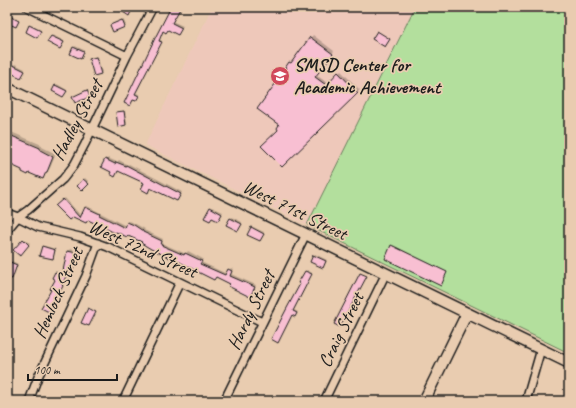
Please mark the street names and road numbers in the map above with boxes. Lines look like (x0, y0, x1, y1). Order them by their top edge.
street label: Hadley Street (46, 73, 110, 165)
street label: West 71st Street (239, 174, 353, 246)
street label: West 72nd Street (85, 214, 202, 284)
street label: Hemlock Street (27, 242, 89, 342)
street label: Hardy Street (221, 264, 282, 354)
street label: Craig Street (313, 287, 370, 371)

